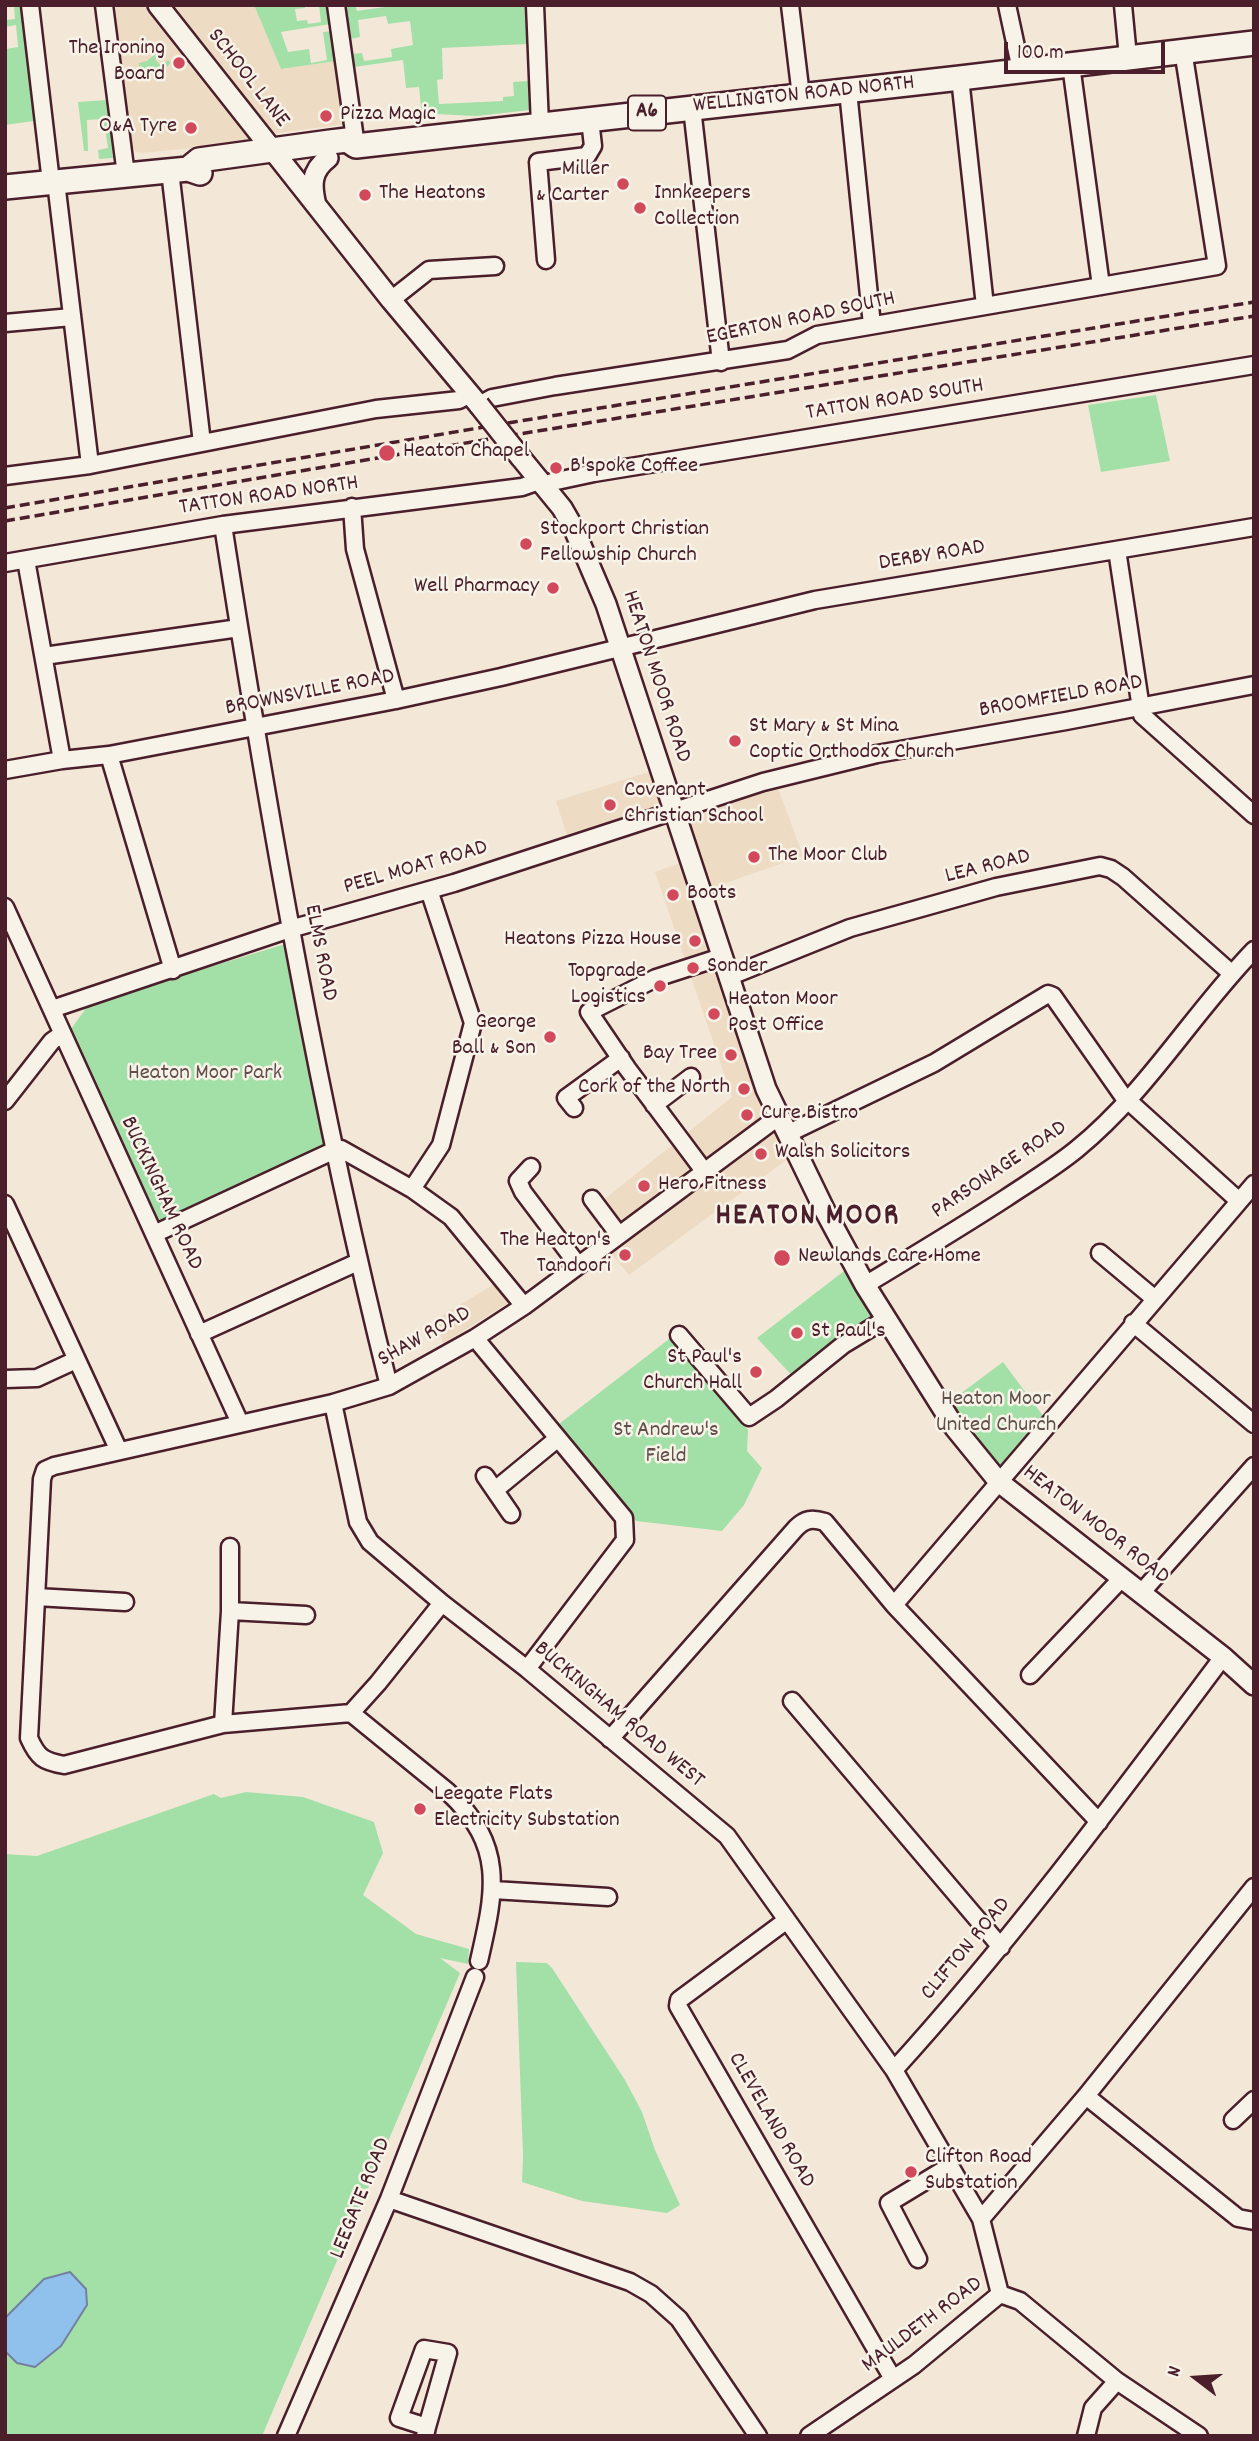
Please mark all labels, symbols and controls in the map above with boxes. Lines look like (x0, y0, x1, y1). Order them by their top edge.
street label: SCHOOL LANE (200, 24, 294, 134)
scale bar (1007, 28, 1168, 72)
place label: The Ironing Board (68, 36, 165, 90)
text: 100 m (1017, 39, 1064, 69)
marker: The Ironing Board (171, 55, 187, 71)
street label: WELLINGTON ROAD NORTH (692, 71, 916, 121)
road number: A6 (628, 96, 666, 130)
place label: Pizza Magic (340, 102, 436, 130)
marker: Pizza Magic (318, 108, 334, 124)
place label: O&A Tyre (99, 114, 177, 142)
marker: O&A Tyre (183, 120, 199, 136)
place label: Miller & Carter (536, 157, 609, 211)
marker: Miller & Carter (615, 176, 631, 192)
place label: The Heatons (379, 181, 486, 209)
place label: Innkeepers Collection (654, 181, 751, 235)
marker: The Heatons (357, 187, 373, 203)
marker: Innkeepers Collection (632, 200, 648, 216)
street label: EGERTON ROAD SOUTH (704, 287, 898, 353)
street label: TATTON ROAD SOUTH (804, 373, 986, 429)
place label: Heaton Chapel (403, 439, 529, 467)
marker: Heaton Chapel (377, 443, 397, 463)
place label: B'spoke Coffee (570, 454, 698, 482)
marker: B'spoke Coffee (548, 460, 564, 476)
street label: TATTON ROAD NORTH (178, 471, 360, 523)
place label: Stockport Christian Fellowship Church (540, 517, 709, 571)
street label: DERBY ROAD (877, 535, 987, 579)
marker: Stockport Christian Fellowship Church (518, 536, 534, 552)
place label: Well Pharmacy (414, 574, 539, 602)
marker: Well Pharmacy (545, 580, 561, 596)
street label: HEATON MOOR ROAD (614, 588, 696, 766)
street label: BROWNSVILLE ROAD (223, 664, 397, 724)
street label: BROOMFIELD ROAD (977, 670, 1145, 726)
place label: St Mary & St Mina Coptic Orthodox Church (749, 714, 954, 768)
marker: St Mary & St Mina Coptic Orthodox Church (727, 733, 743, 749)
place label: Covenant Christian School (624, 778, 764, 832)
marker: Covenant Christian School (602, 797, 618, 813)
street label: PEEL MOAT ROAD (341, 835, 491, 903)
place label: The Moor Club (768, 843, 888, 871)
street label: LEA ROAD (943, 844, 1033, 892)
marker: The Moor Club (746, 849, 762, 865)
place label: Boots (687, 881, 737, 909)
marker: Boots (665, 887, 681, 903)
street label: ELMS ROAD (296, 902, 342, 1004)
place label: Heatons Pizza House (504, 927, 681, 955)
marker: Heatons Pizza House (687, 933, 703, 949)
place label: Sonder (707, 954, 767, 982)
place label: Topgrade Logistics (568, 959, 646, 1013)
marker: Sonder (685, 960, 701, 976)
marker: Topgrade Logistics (652, 978, 668, 994)
place label: Heaton Moor Post Office (728, 987, 838, 1041)
marker: Heaton Moor Post Office (706, 1006, 722, 1022)
place label: George Ball & Son (452, 1010, 536, 1064)
marker: George Ball & Son (542, 1029, 558, 1045)
place label: Bay Tree (643, 1041, 717, 1069)
marker: Bay Tree (723, 1047, 739, 1063)
park label: Heaton Moor Park (128, 1061, 282, 1089)
place label: Cork of the North (578, 1075, 730, 1103)
marker: Cork of the North (736, 1081, 752, 1097)
place label: Cure Bistro (761, 1101, 858, 1129)
marker: Cure Bistro (739, 1107, 755, 1123)
street label: BUCKINGHAM ROAD (112, 1113, 208, 1275)
street label: PARSONAGE ROAD (927, 1115, 1073, 1227)
place label: Walsh Solicitors (775, 1140, 910, 1168)
marker: Walsh Solicitors (753, 1146, 769, 1162)
place label: Hero Fitness (658, 1172, 767, 1200)
marker: Hero Fitness (636, 1178, 652, 1194)
district label: HEATON MOOR (717, 1201, 899, 1237)
place label: The Heaton's Tandoori (500, 1228, 611, 1282)
place label: Newlands Care Home (798, 1244, 981, 1272)
marker: The Heaton's Tandoori (617, 1247, 633, 1263)
marker: Newlands Care Home (772, 1248, 792, 1268)
street label: SHAW ROAD (374, 1301, 476, 1375)
place label: St Paul's (811, 1319, 886, 1347)
marker: St Paul's (789, 1325, 805, 1341)
place label: St Paul's Church Hall (643, 1345, 742, 1399)
marker: St Paul's Church Hall (748, 1364, 764, 1380)
park label: Heaton Moor United Church (936, 1387, 1056, 1441)
park label: St Andrew's Field (613, 1418, 719, 1472)
street label: HEATON MOOR ROAD (1016, 1460, 1174, 1592)
street label: BUCKINGHAM ROAD WEST (527, 1637, 709, 1795)
place label: Leegate Flats Electricity Substation (434, 1782, 620, 1836)
marker: Leegate Flats Electricity Substation (412, 1801, 428, 1817)
street label: CLIFTON ROAD (916, 1893, 1018, 2007)
street label: CLEVELAND ROAD (720, 2048, 820, 2194)
street label: LEEGATE ROAD (325, 2134, 399, 2264)
place label: Clifton Road Substation (925, 2145, 1032, 2199)
marker: Clifton Road Substation (903, 2164, 919, 2180)
street label: MAULDETH ROAD (857, 2272, 989, 2380)
north arrow (1161, 2343, 1231, 2413)
text: N (1161, 2363, 1190, 2380)

